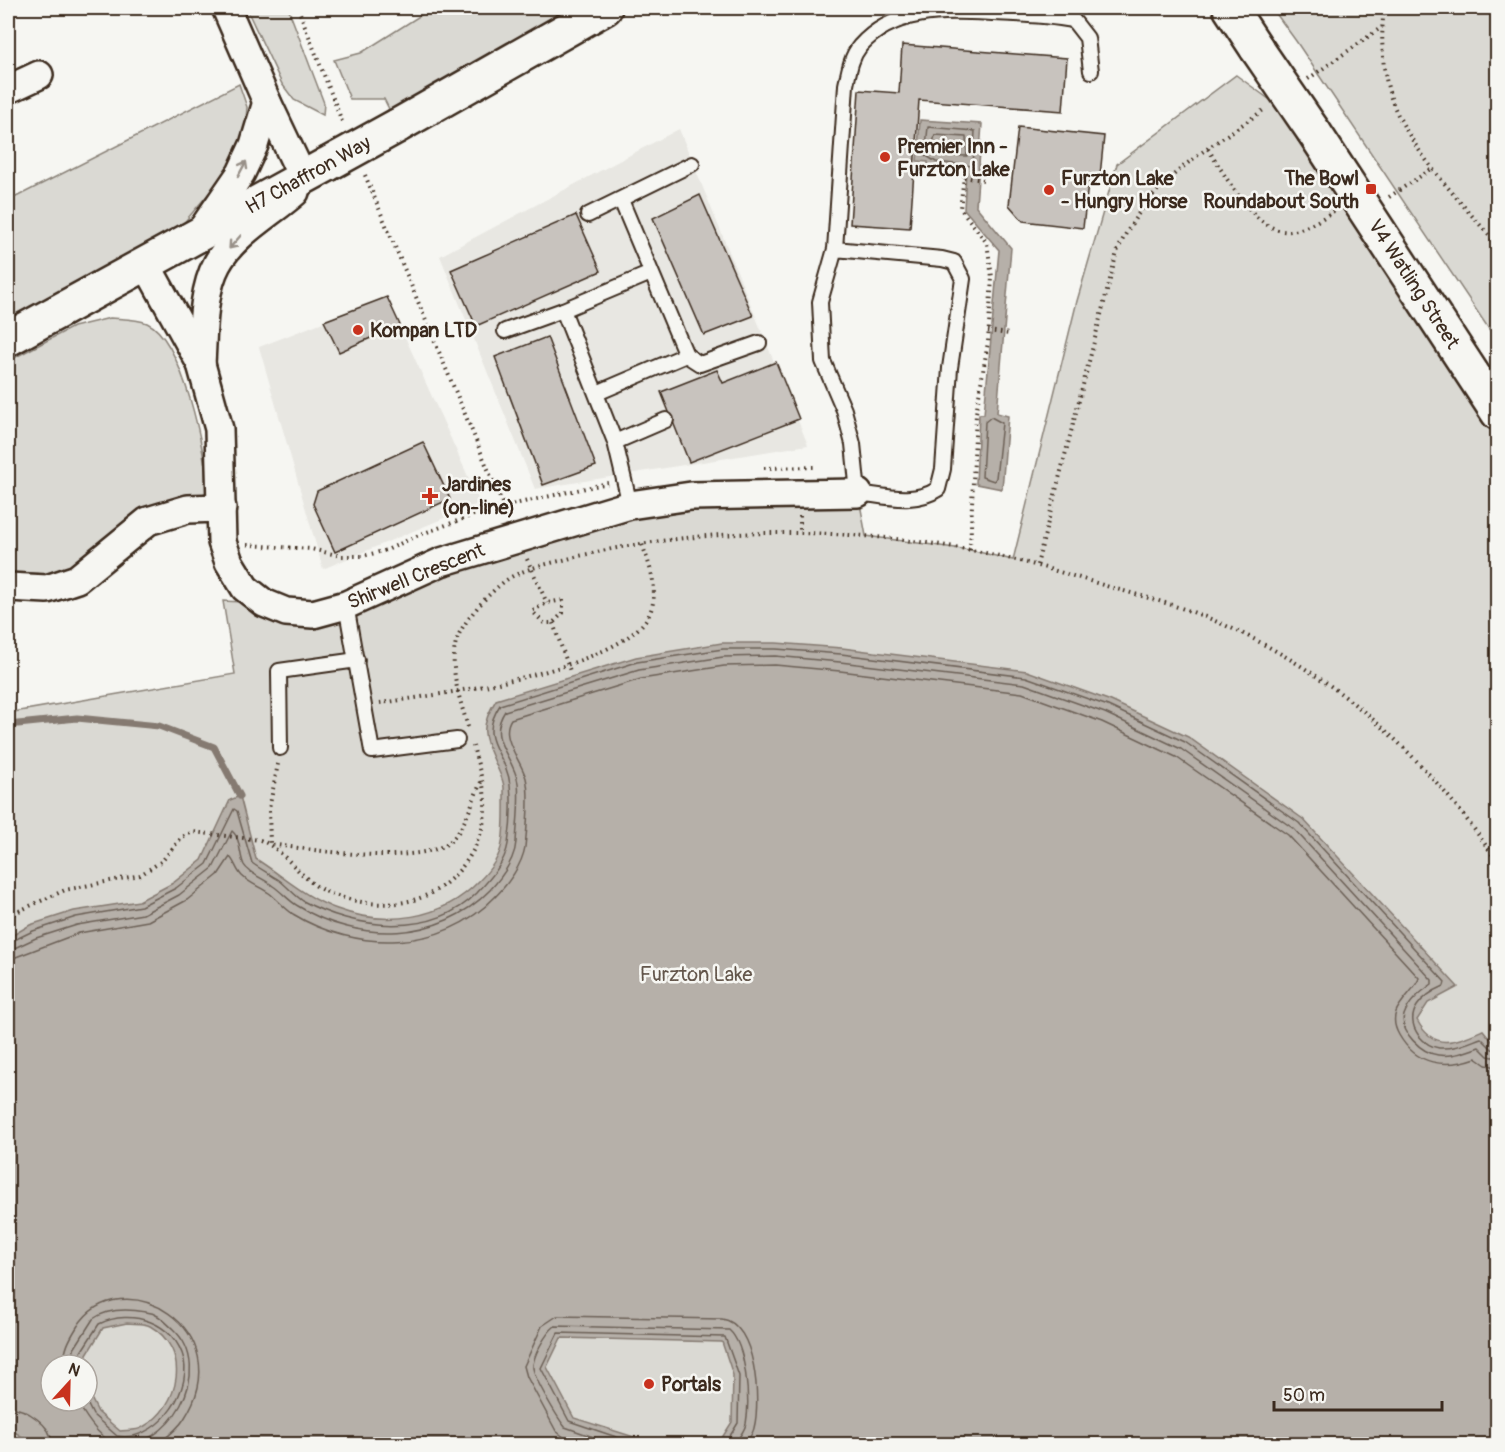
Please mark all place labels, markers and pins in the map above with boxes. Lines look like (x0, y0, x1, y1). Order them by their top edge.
place label: Premier Inn - Furzton Lake (897, 134, 1011, 182)
marker: Premier Inn - Furzton Lake (878, 150, 892, 164)
place label: Furzton Lake - Hungry Horse (1061, 166, 1188, 214)
place label: The Bowl Roundabout South (1203, 166, 1359, 214)
marker: The Bowl Roundabout South (1364, 182, 1378, 196)
marker: Furzton Lake - Hungry Horse (1042, 183, 1056, 197)
place label: Kompan LTD (370, 318, 478, 343)
marker: Kompan LTD (351, 323, 365, 337)
place label: Jardines (on-line) (442, 472, 515, 520)
marker: Jardines (on-line) (423, 489, 437, 503)
place label: Portals (661, 1372, 721, 1397)
marker: Portals (642, 1377, 656, 1391)

